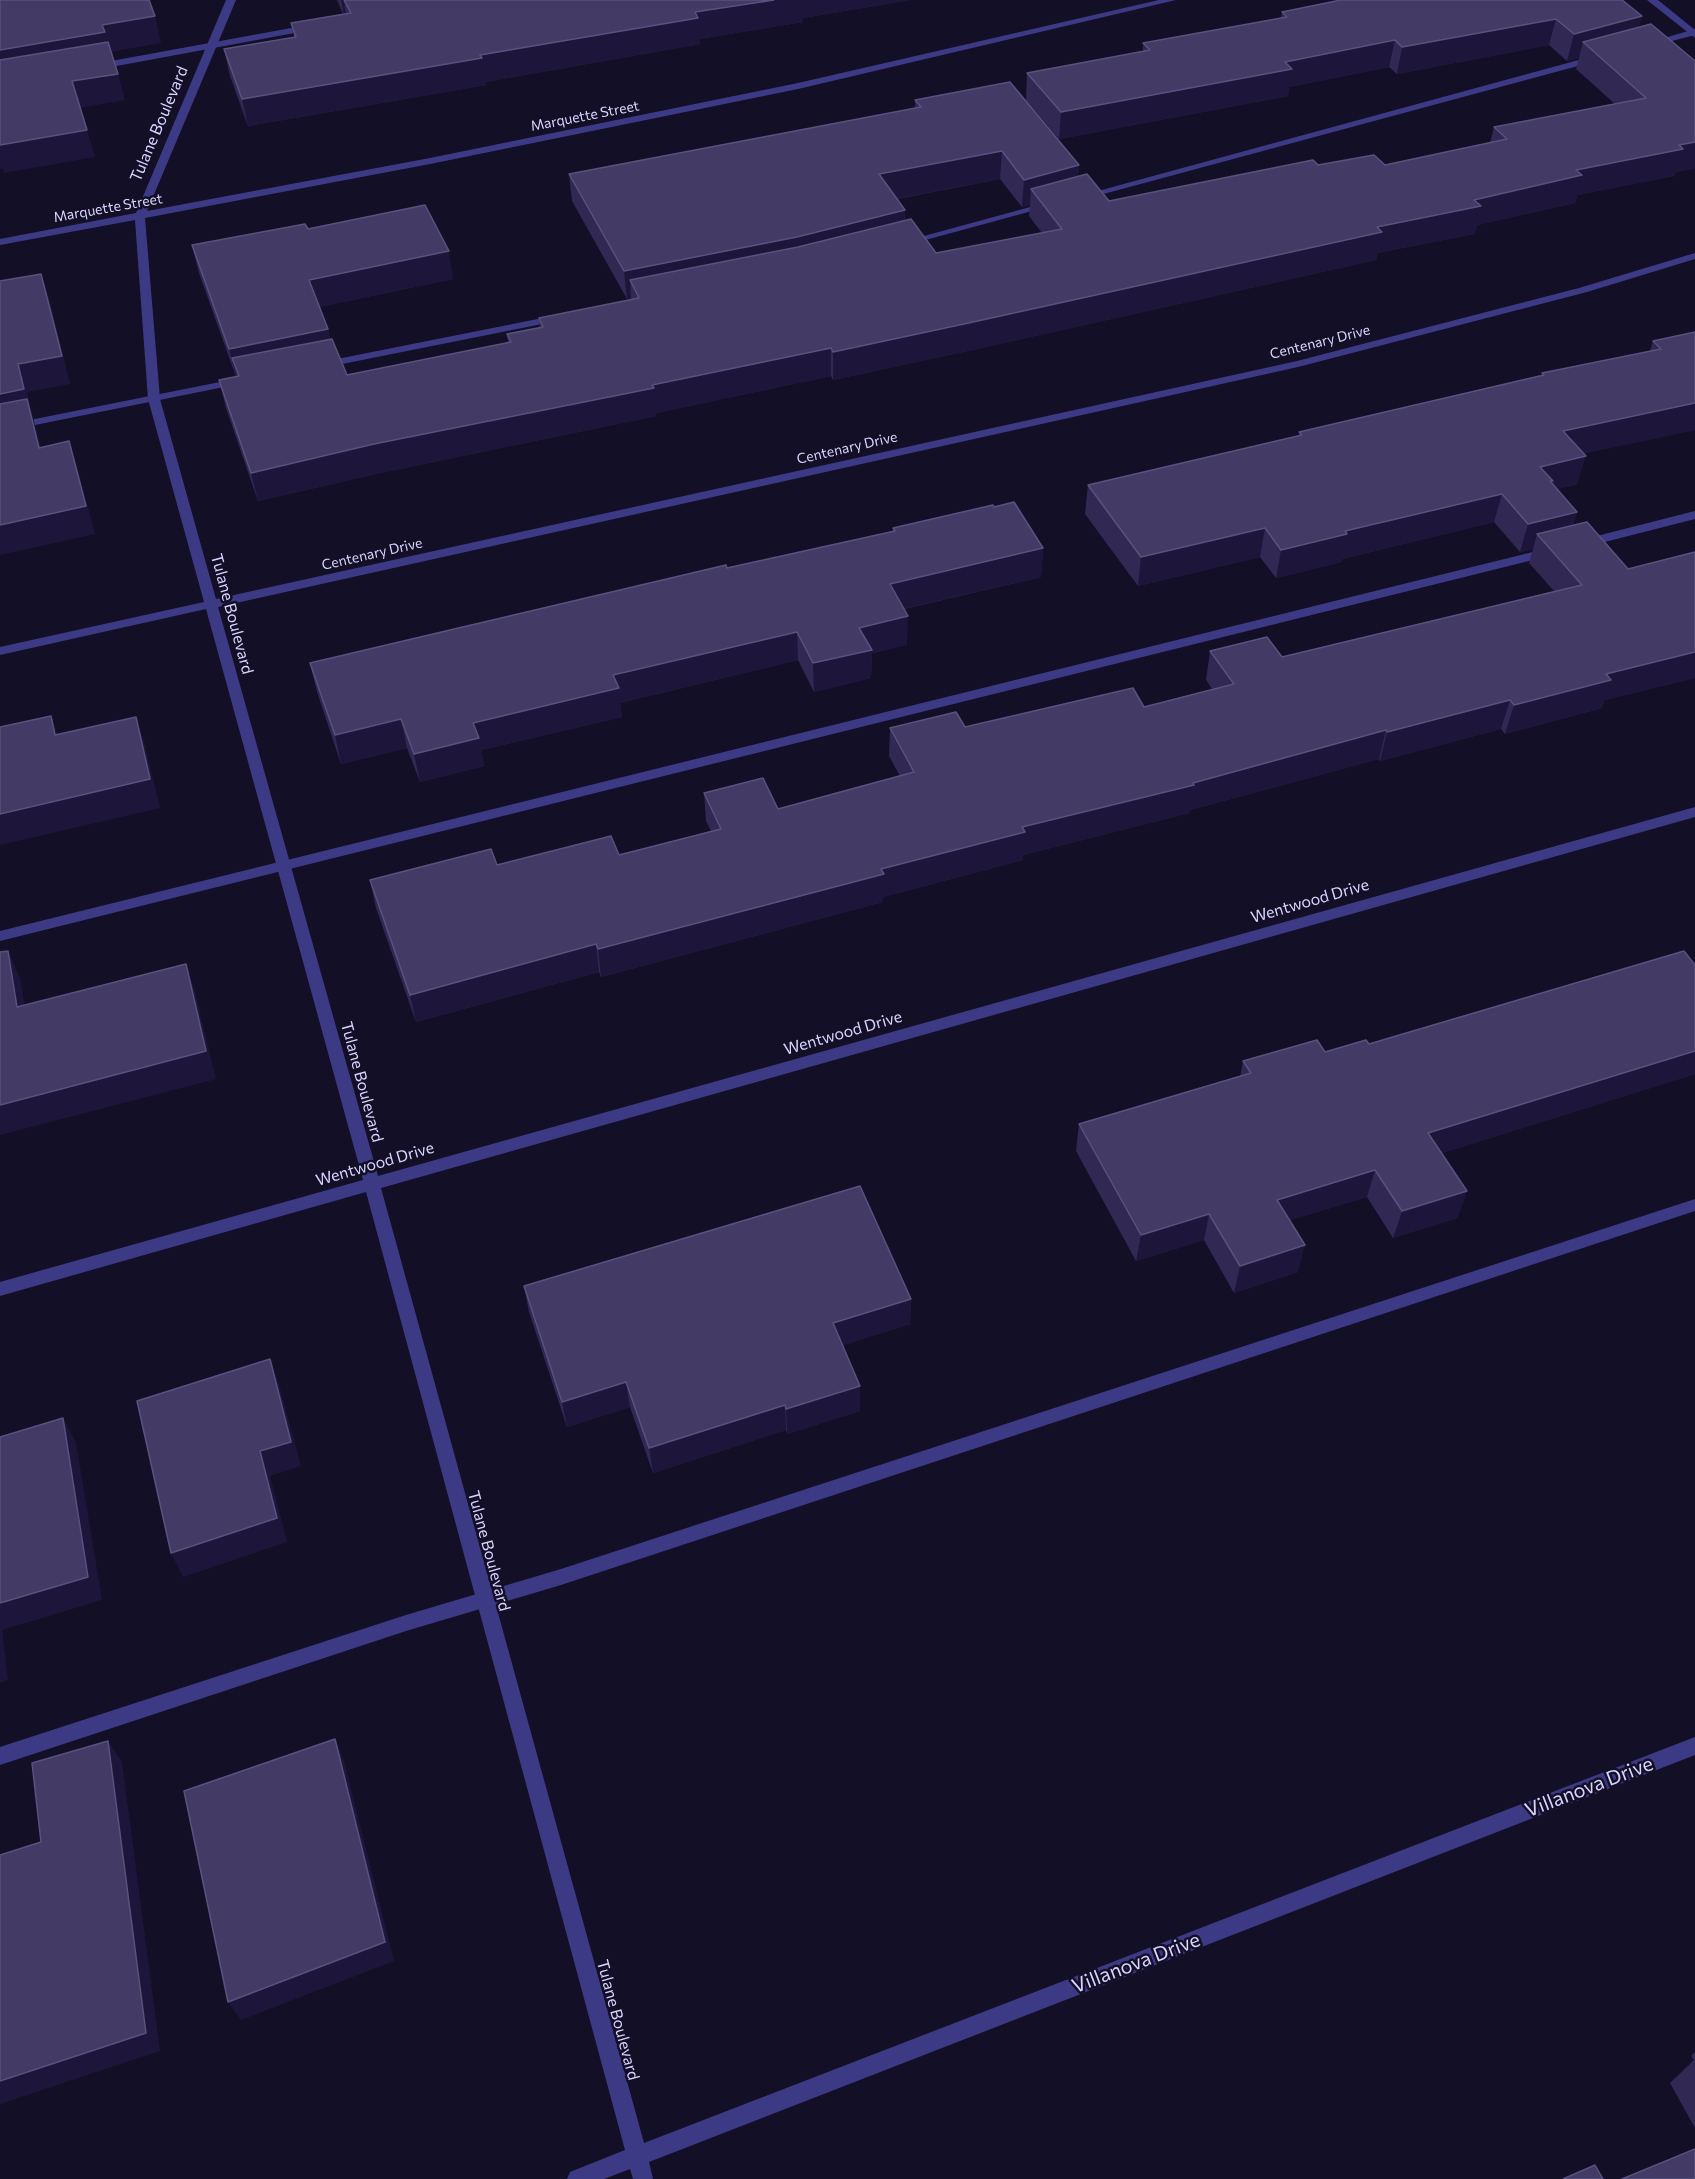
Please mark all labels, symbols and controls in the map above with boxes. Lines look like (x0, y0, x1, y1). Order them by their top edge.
street label: Tulane Boulevard (126, 63, 192, 185)
street label: Marquette Street (529, 97, 641, 135)
street label: Marquette Street (52, 190, 164, 226)
street label: Centenary Drive (1268, 321, 1372, 363)
street label: Centenary Drive (795, 428, 899, 468)
street label: Centenary Drive (320, 534, 424, 574)
street label: Tulane Boulevard (207, 552, 257, 676)
street label: Wentwood Drive (1249, 875, 1371, 927)
street label: Wentwood Drive (782, 1007, 904, 1059)
street label: Tulane Boulevard (337, 1020, 387, 1144)
street label: Wentwood Drive (314, 1138, 436, 1190)
street label: Tulane Boulevard (464, 1489, 514, 1613)
street label: Villanova Drive (1522, 1752, 1656, 1822)
street label: Villanova Drive (1069, 1928, 1203, 1998)
street label: Tulane Boulevard (593, 1958, 643, 2082)

